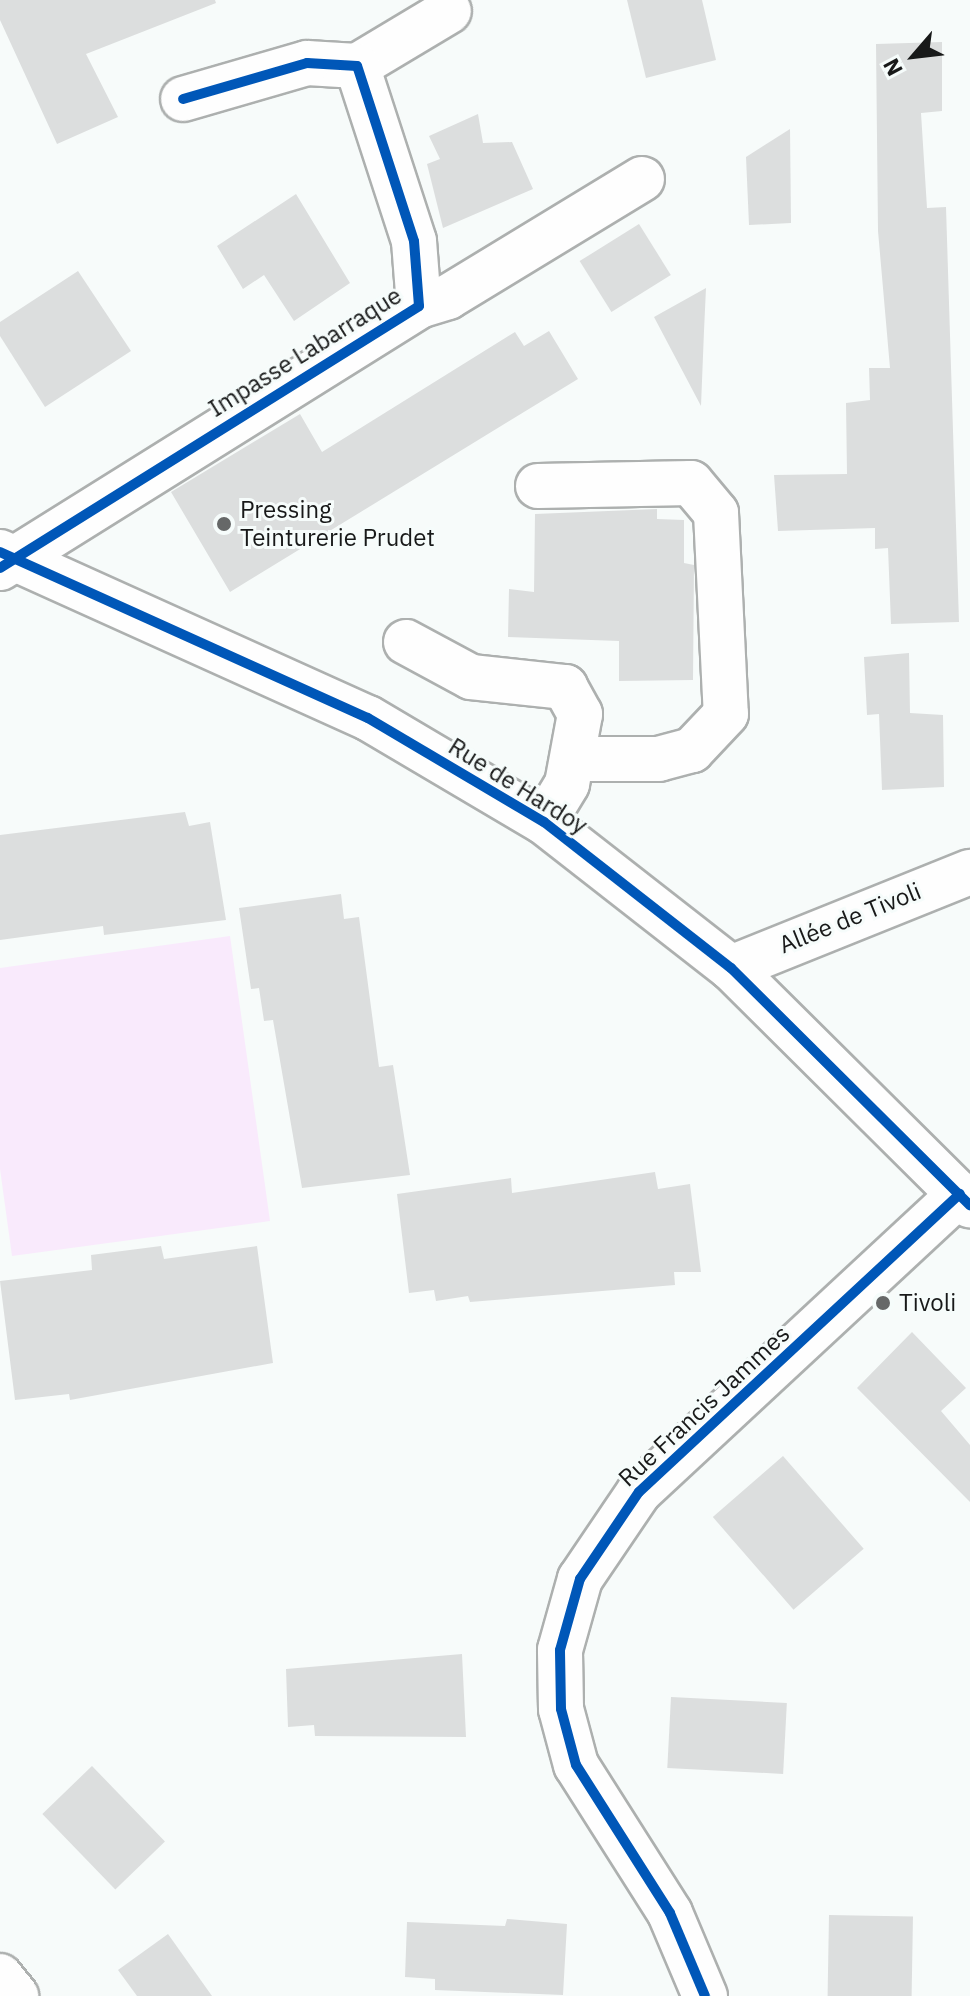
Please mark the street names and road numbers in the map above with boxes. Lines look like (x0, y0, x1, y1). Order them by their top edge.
street label: Impasse Labarraque (203, 281, 407, 423)
street label: Rue de Hardoy (443, 732, 593, 840)
street label: Allée de Tivoli (775, 876, 925, 960)
street label: Rue Francis Jammes (613, 1319, 795, 1493)

